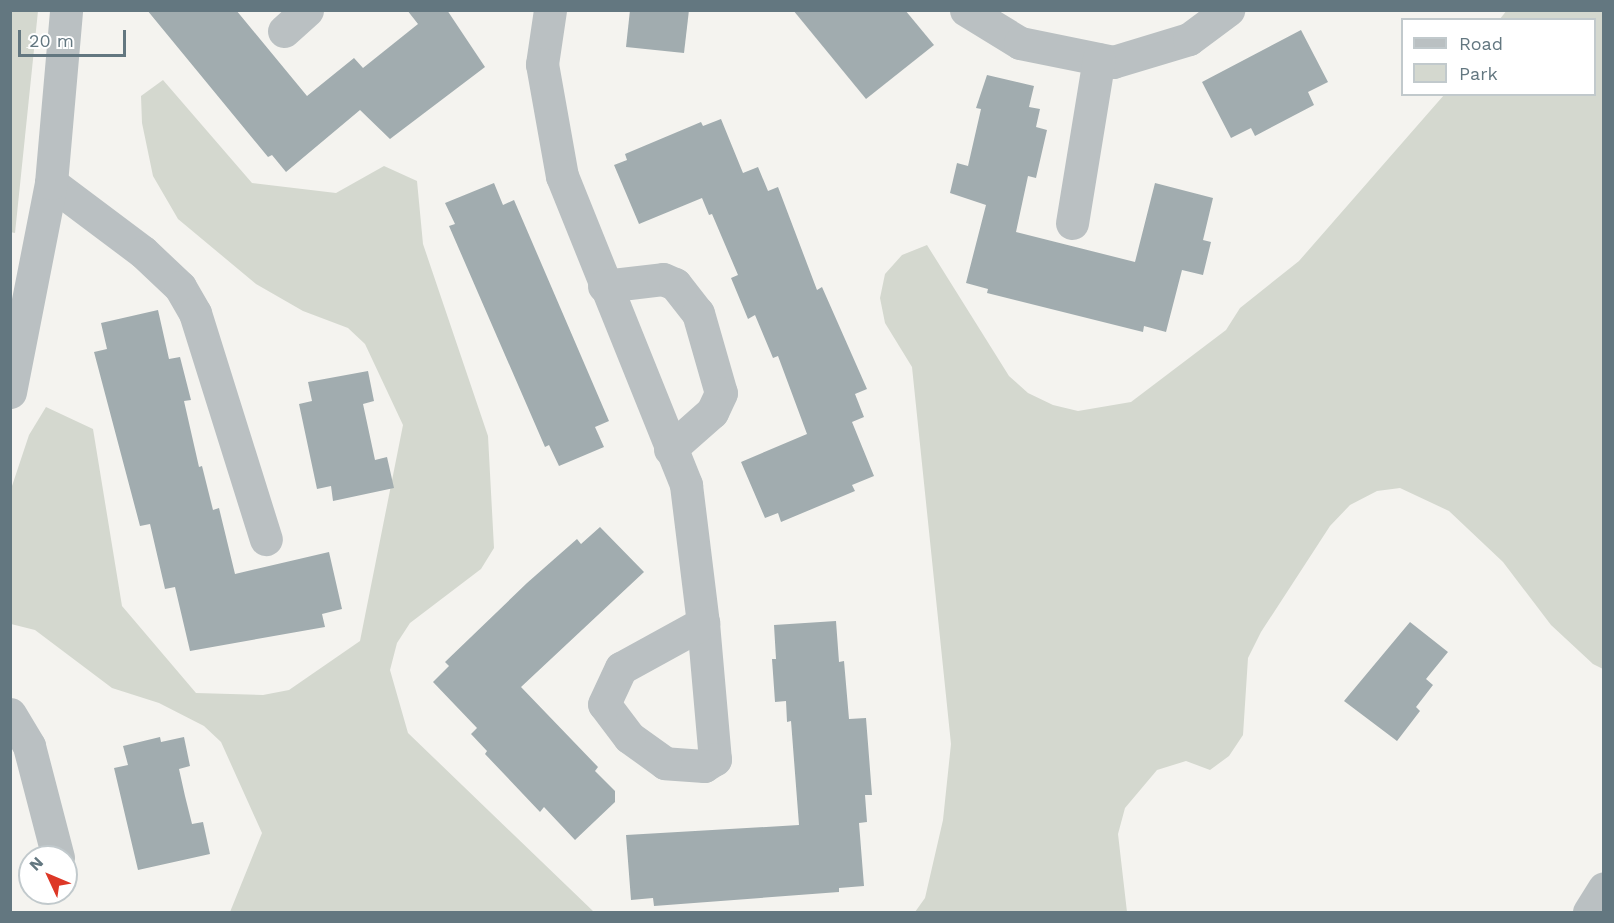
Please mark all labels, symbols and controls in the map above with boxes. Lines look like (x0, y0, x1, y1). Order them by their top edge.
scale bar (21, 18, 129, 56)
legend (1401, 18, 1596, 96)
text: 20 m (29, 30, 74, 51)
text: Road (1459, 33, 1503, 54)
text: Park (1459, 63, 1498, 84)
north arrow (18, 845, 78, 905)
text: N (25, 853, 47, 874)

